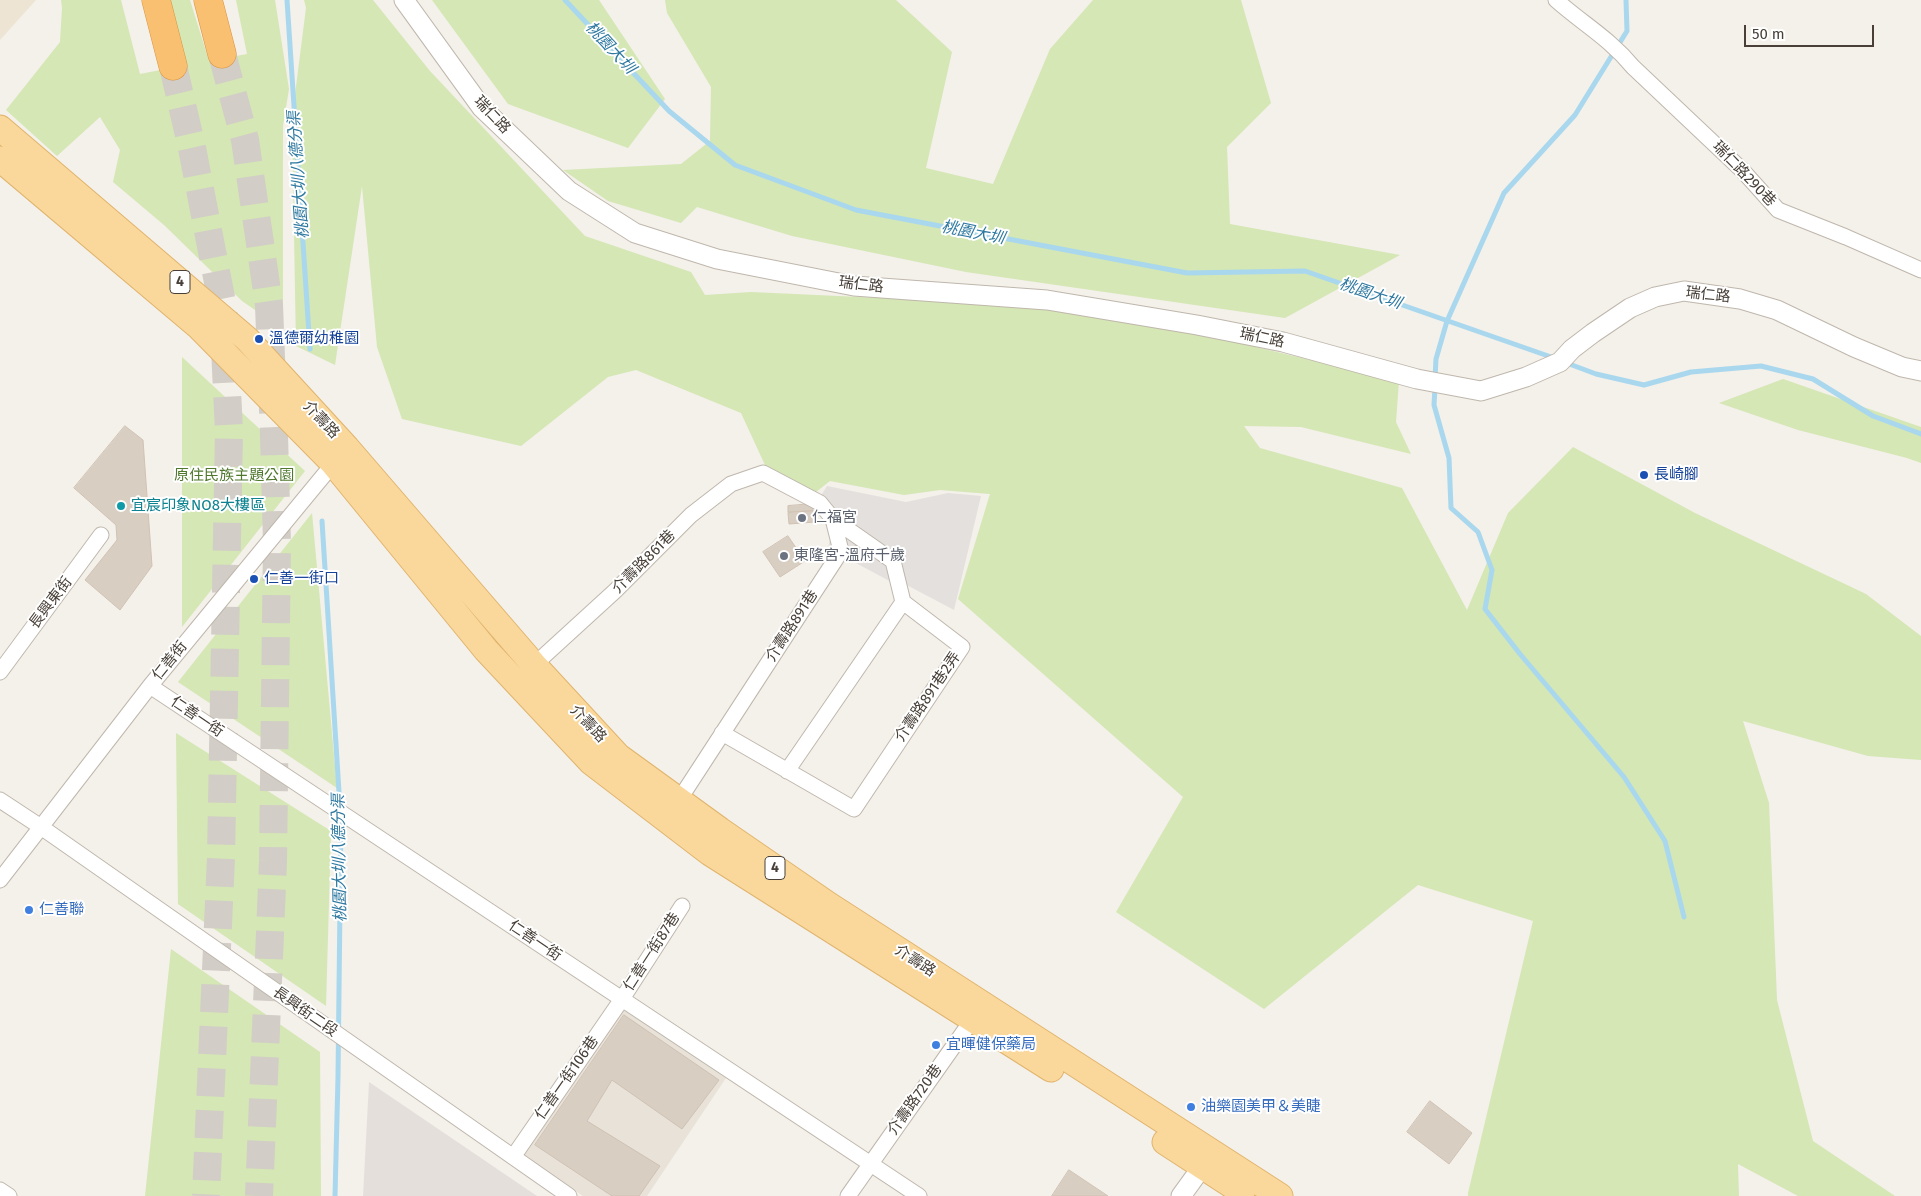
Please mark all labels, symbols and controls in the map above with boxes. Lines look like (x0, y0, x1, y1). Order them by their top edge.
scale bar (1746, 15, 1876, 47)
water label: 桃園大圳 (581, 18, 639, 78)
text: 50 m (1752, 25, 1785, 43)
street label: 瑞仁路 (470, 92, 514, 138)
water label: 桃園大圳八德分渠 (285, 110, 313, 240)
street label: 瑞仁路290巷 (1709, 138, 1779, 210)
water label: 桃園大圳 (940, 217, 1006, 249)
road number: 4 (170, 270, 190, 294)
street label: 瑞仁路 (838, 273, 884, 297)
water label: 桃園大圳 (1337, 275, 1403, 313)
street label: 瑞仁路 (1685, 284, 1731, 306)
street label: 瑞仁路 (1238, 325, 1286, 351)
place label: 溫德爾幼稚園 (269, 330, 359, 348)
marker: 溫德爾幼稚園 (253, 333, 265, 345)
street label: 介壽路 (299, 397, 343, 443)
place label: 長崎腳 (1654, 466, 1699, 484)
park label: 原住民族主題公園 (174, 467, 294, 485)
marker: 長崎腳 (1638, 469, 1650, 481)
place label: 宜宸印象NO8大樓區 (131, 497, 265, 515)
marker: 宜宸印象NO8大樓區 (115, 500, 127, 512)
place label: 仁福宮 (812, 509, 857, 527)
marker: 仁福宮 (796, 512, 808, 524)
street label: 介壽路861巷 (609, 527, 679, 597)
place label: 東隆宮-溫府千歲 (794, 547, 905, 565)
marker: 東隆宮-溫府千歲 (778, 550, 790, 562)
place label: 仁善一街口 (264, 570, 339, 588)
marker: 仁善一街口 (248, 573, 260, 585)
street label: 長興東街 (26, 574, 76, 632)
street label: 介壽路891巷 (762, 587, 822, 665)
street label: 仁善街 (149, 638, 191, 684)
street label: 介壽路891巷2弄 (891, 649, 965, 745)
street label: 仁善一街 (167, 693, 227, 741)
street label: 介壽路 (566, 701, 610, 747)
water label: 桃園大圳八德分渠 (329, 794, 351, 922)
road number: 4 (765, 856, 785, 880)
place label: 仁善聯 (39, 901, 84, 919)
marker: 仁善聯 (23, 904, 35, 916)
street label: 仁善一街87巷 (620, 909, 684, 995)
street label: 仁善一街 (505, 917, 565, 965)
street label: 介壽路 (891, 941, 939, 981)
street label: 長興街二段 (269, 983, 341, 1041)
street label: 仁善一街106巷 (532, 1033, 602, 1123)
place label: 宜暉健保藥局 (946, 1036, 1036, 1054)
marker: 宜暉健保藥局 (930, 1039, 942, 1051)
street label: 介壽路720巷 (884, 1061, 946, 1139)
place label: 油樂園美甲＆美睫 (1201, 1098, 1321, 1116)
marker: 油樂園美甲＆美睫 (1185, 1101, 1197, 1113)

